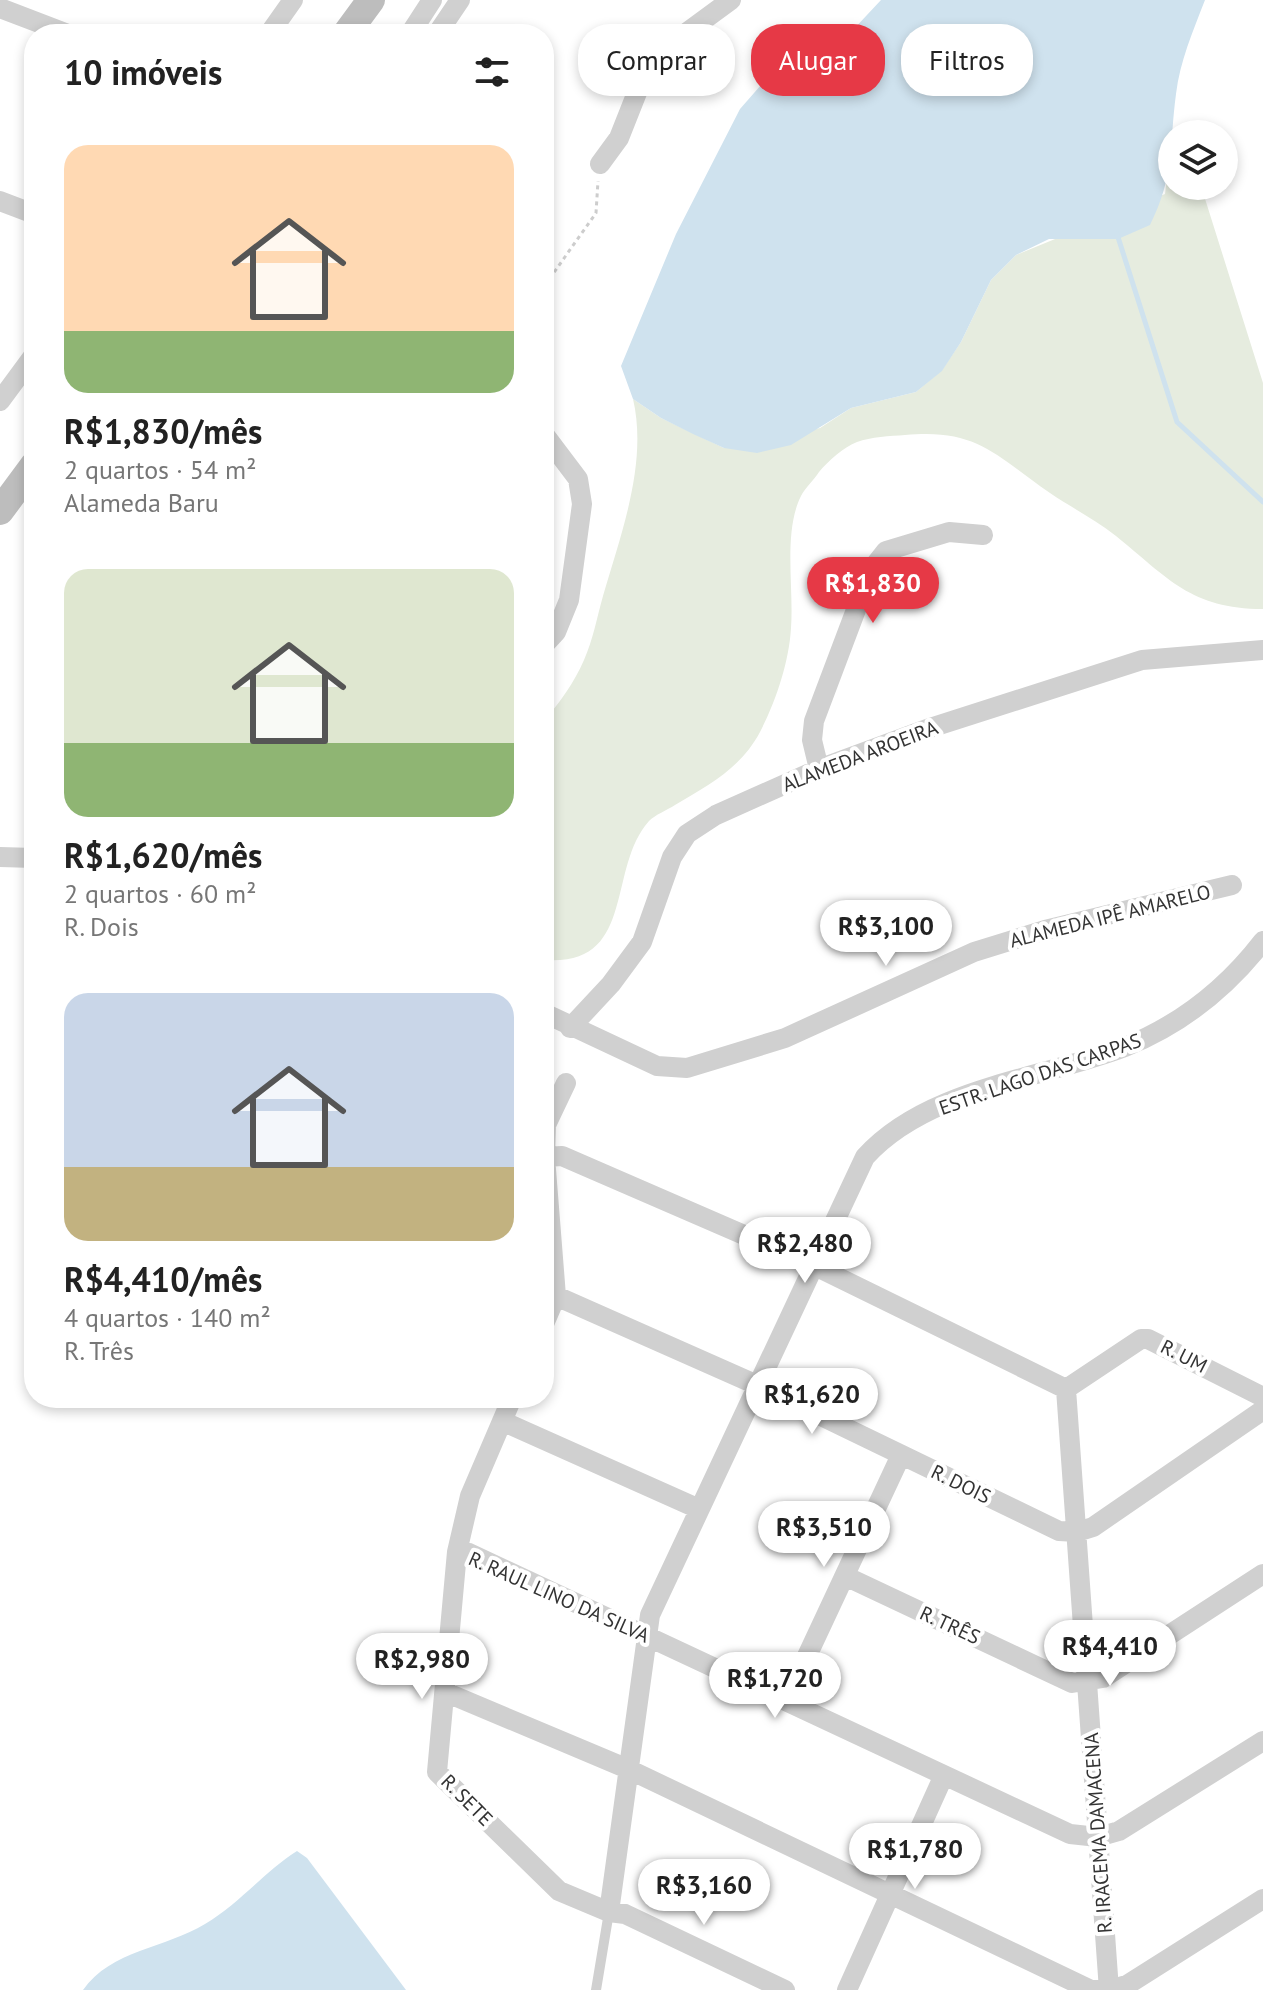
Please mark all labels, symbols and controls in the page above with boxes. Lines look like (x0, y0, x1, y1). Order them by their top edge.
chip: Comprar (578, 24, 735, 96)
chip: Alugar (751, 24, 885, 96)
chip: Filtros (901, 24, 1033, 96)
text: 10 imóveis (64, 50, 222, 94)
icon: filters (470, 50, 514, 94)
map controls (1158, 120, 1238, 200)
button: layers (1158, 120, 1238, 200)
icon: home (217, 197, 361, 341)
text: R$1,830/mês (64, 409, 262, 453)
text: 2 quartos · 54 m² (64, 453, 256, 486)
text: Alameda Baru (64, 486, 219, 519)
pin: R$1,830 (799, 557, 947, 625)
text: R$1,830 (825, 566, 921, 599)
icon: home (217, 621, 361, 765)
street label: ALAMEDA AROEIRA (779, 714, 942, 798)
text: R$1,620/mês (64, 833, 262, 877)
text: 2 quartos · 60 m² (64, 877, 256, 910)
street label: ALAMEDA IPÊ AMARELO (1007, 878, 1213, 954)
pin: R$3,100 (812, 900, 960, 968)
text: R$3,100 (838, 909, 934, 942)
text: R. Dois (64, 910, 139, 943)
street label: ESTR. LAGO DAS CARPAS (935, 1027, 1145, 1121)
icon: home (217, 1045, 361, 1189)
pin: R$2,480 (731, 1217, 879, 1285)
text: R$2,480 (757, 1226, 853, 1259)
text: R$4,410/mês (64, 1257, 262, 1301)
text: 4 quartos · 140 m² (64, 1301, 271, 1334)
street label: R. UM (1156, 1333, 1212, 1379)
text: R. Três (64, 1334, 134, 1367)
pin: R$1,620 (738, 1368, 886, 1436)
text: R$1,620 (764, 1377, 860, 1410)
street label: R. DOIS (927, 1458, 995, 1510)
pin: R$3,510 (750, 1501, 898, 1569)
text: R$3,510 (776, 1510, 872, 1543)
street label: R. RAUL LINO DA SILVA (465, 1545, 654, 1649)
street label: R. TRÊS (916, 1600, 984, 1650)
pin: R$4,410 (1036, 1620, 1184, 1688)
text: R$4,410 (1062, 1629, 1158, 1662)
pin: R$2,980 (348, 1633, 496, 1701)
text: R$2,980 (374, 1642, 470, 1675)
pin: R$1,720 (701, 1652, 849, 1720)
text: R$1,720 (727, 1661, 823, 1694)
street label: R. IRACEMA DAMACENA (1078, 1731, 1118, 1934)
street label: R. SETE (435, 1768, 499, 1832)
pin: R$1,780 (841, 1823, 989, 1891)
text: R$1,780 (867, 1832, 963, 1865)
pin: R$3,160 (630, 1859, 778, 1927)
text: R$3,160 (656, 1868, 752, 1901)

